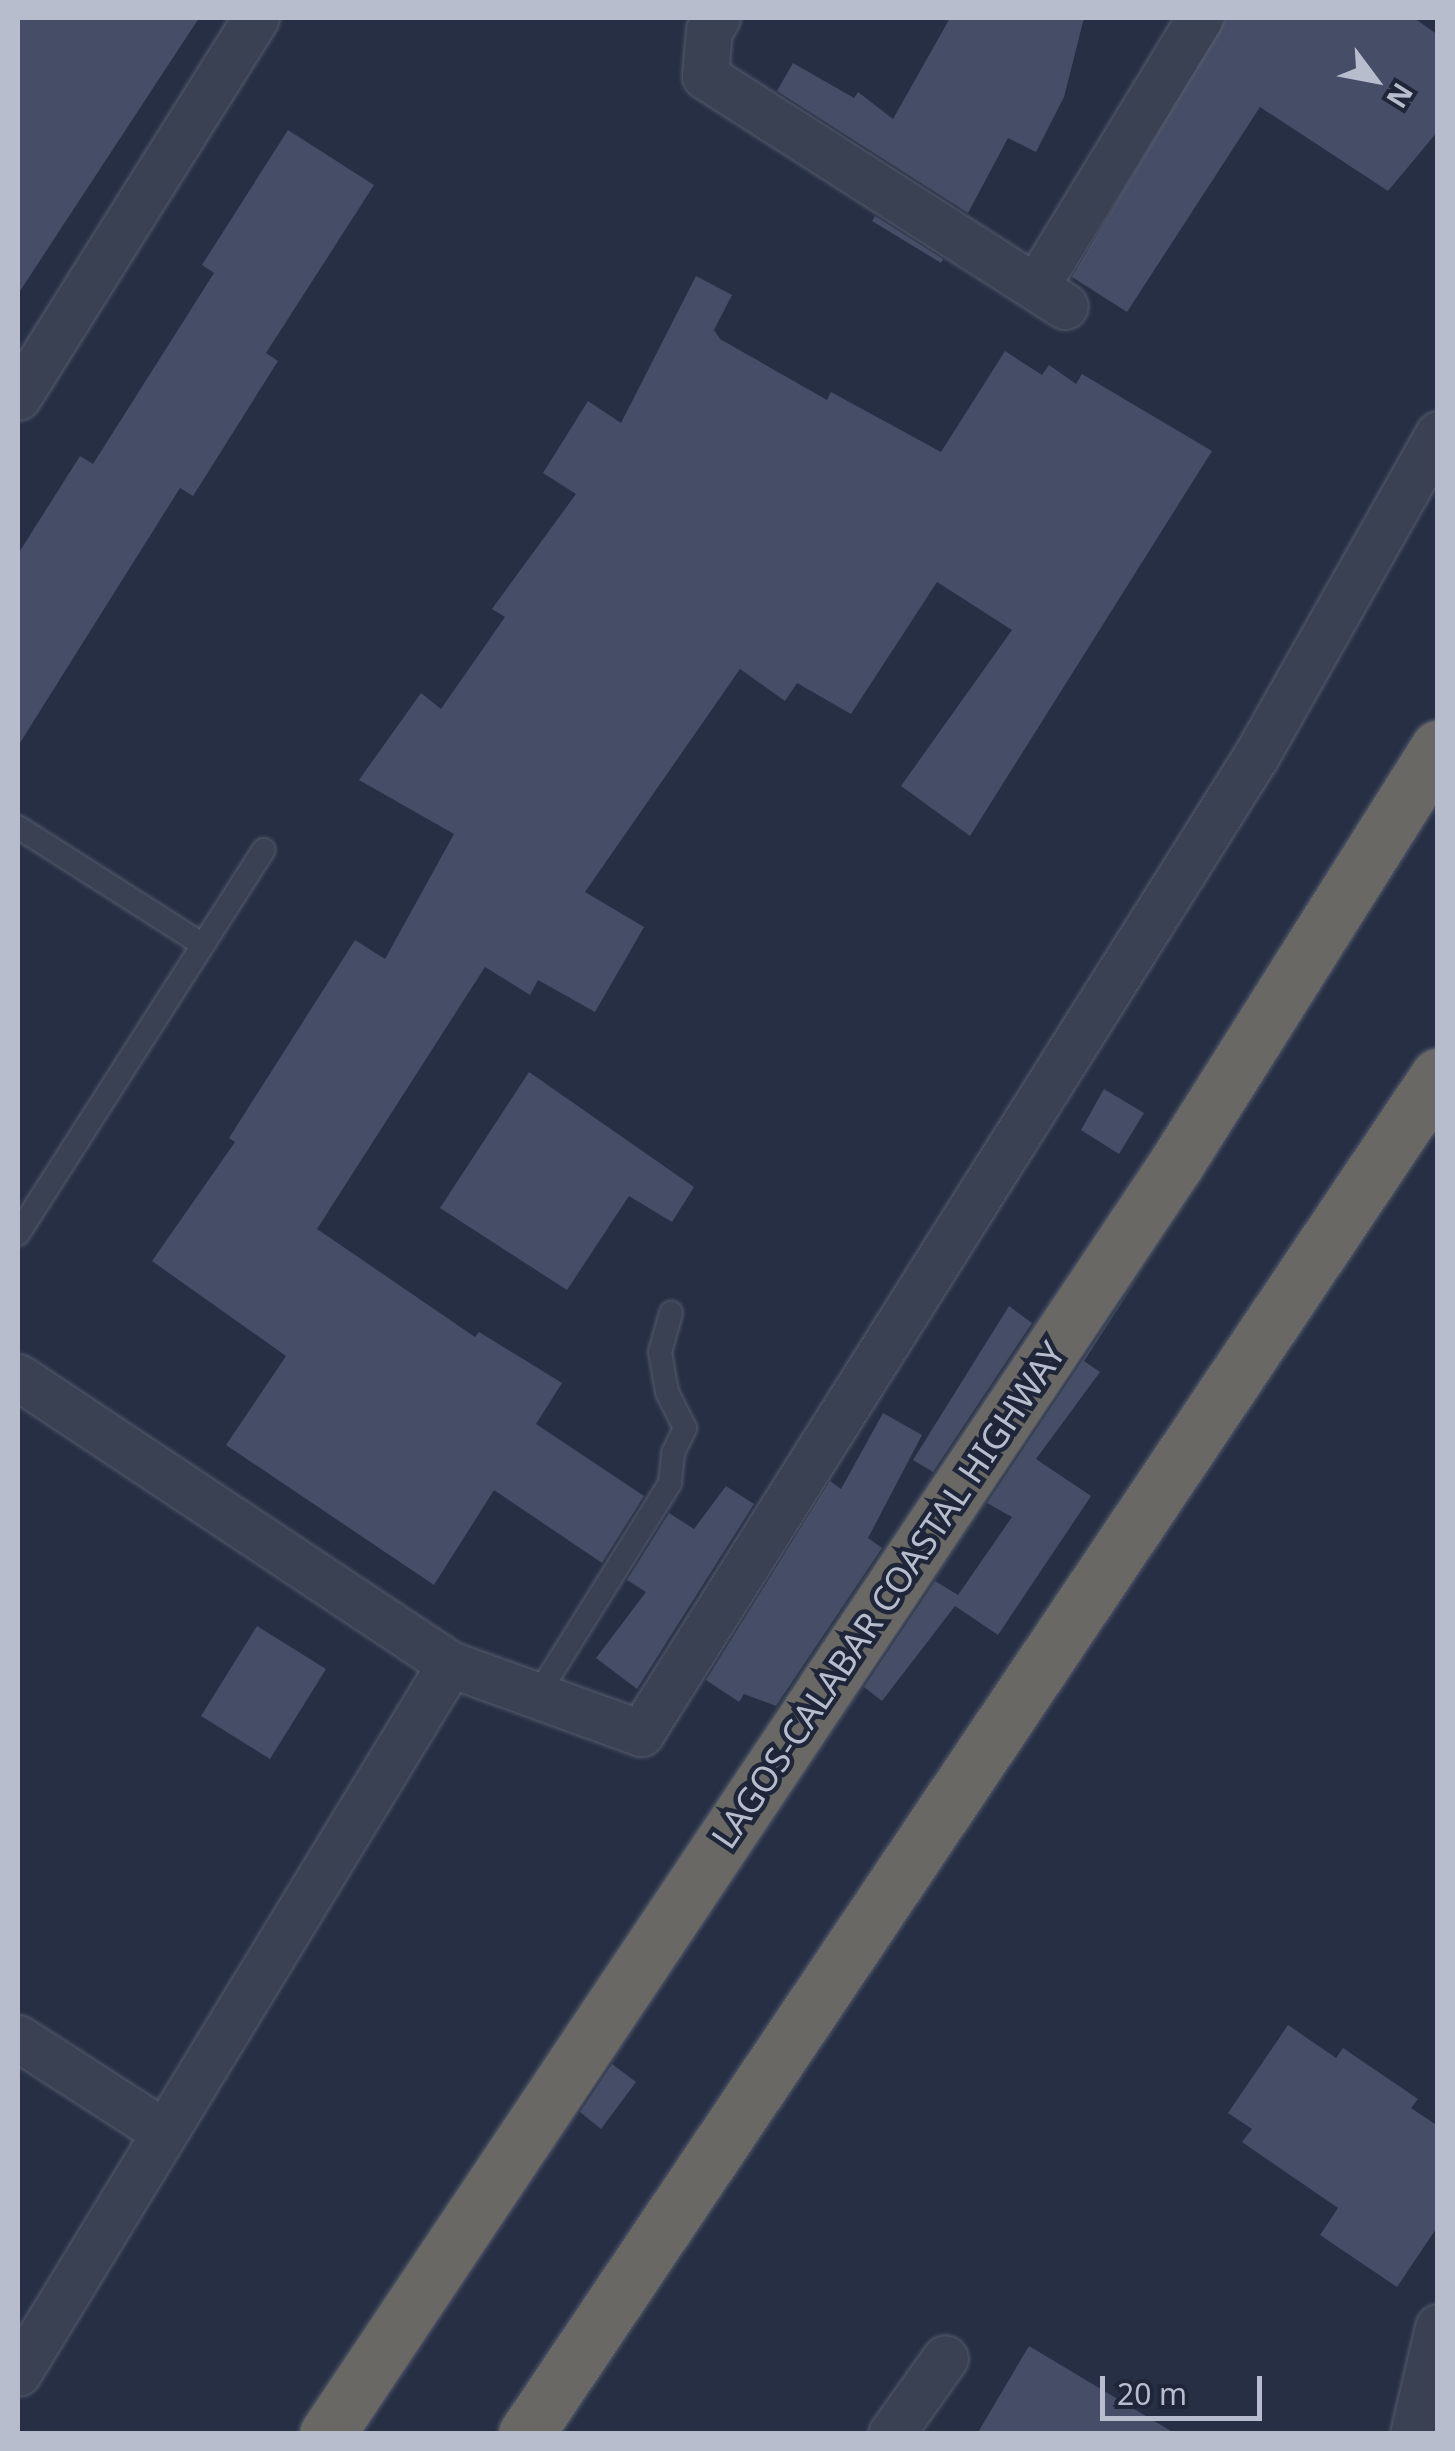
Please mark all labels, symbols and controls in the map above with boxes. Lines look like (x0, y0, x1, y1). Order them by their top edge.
north arrow (1325, 30, 1425, 130)
text: N (1378, 76, 1423, 116)
street label: LAGOS-CALABAR COASTAL HIGHWAY (702, 1334, 1074, 1856)
scale bar (1105, 2356, 1268, 2418)
text: 20 m (1117, 2373, 1187, 2414)

